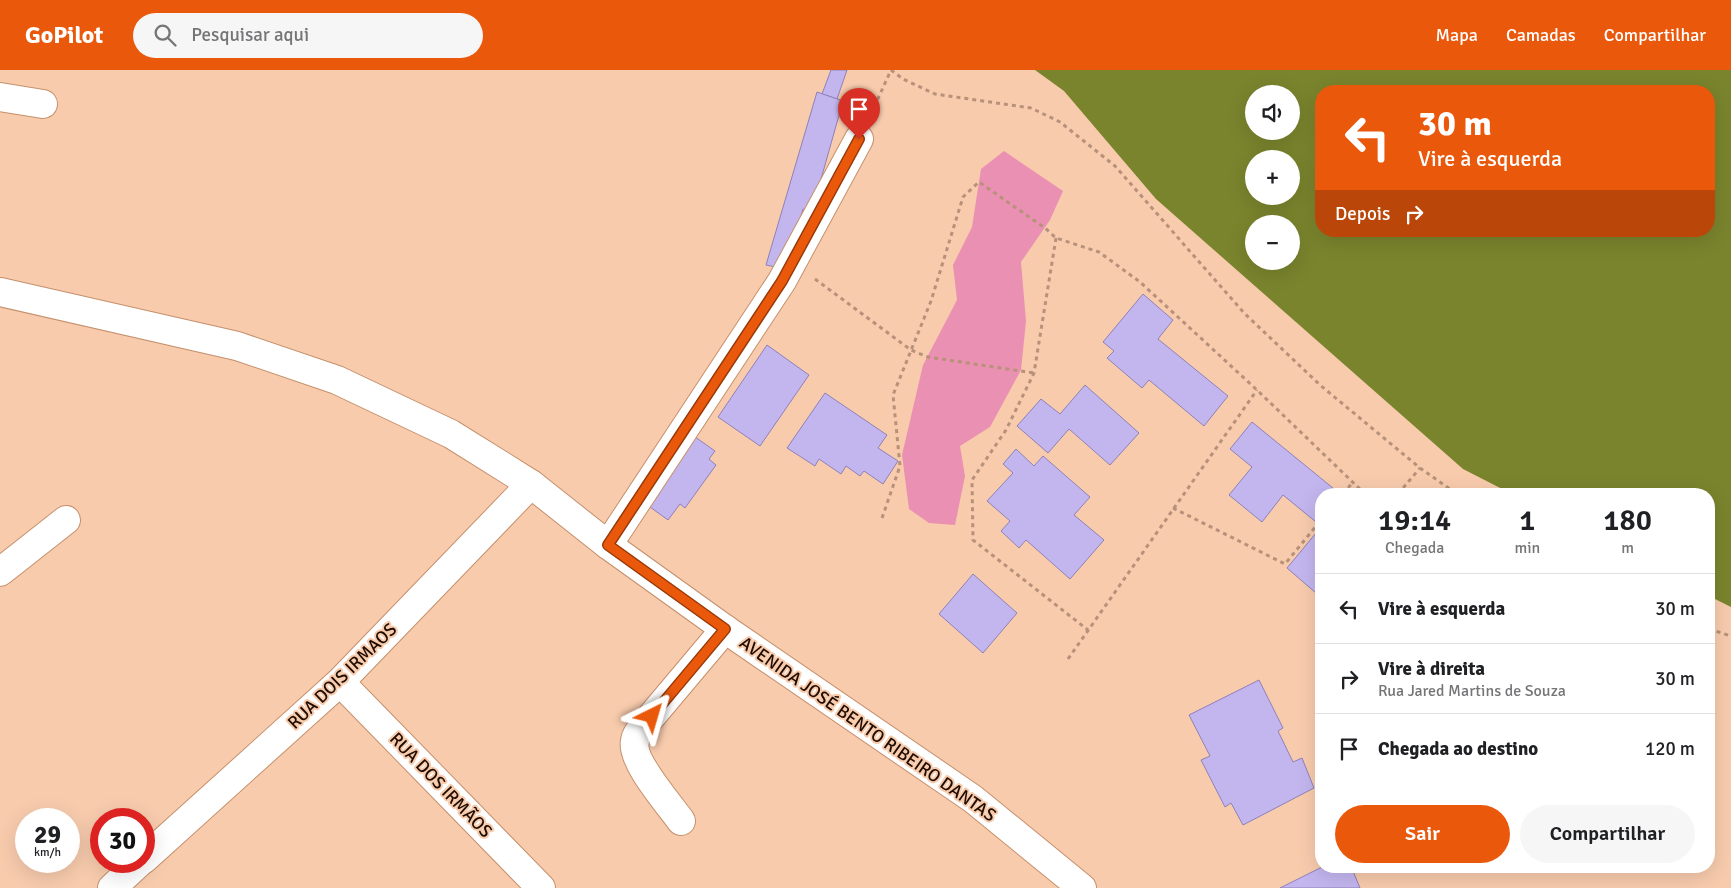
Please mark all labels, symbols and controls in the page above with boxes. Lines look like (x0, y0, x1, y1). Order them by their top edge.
search box (133, 13, 483, 58)
text: GoPilot (25, 20, 103, 50)
icon: search (151, 21, 179, 49)
text: Pesquisar aqui (191, 23, 309, 47)
text: Mapa (1436, 24, 1478, 46)
text: Camadas (1506, 24, 1576, 46)
text: Compartilhar (1604, 24, 1706, 46)
map controls (1245, 85, 1300, 270)
button: sound (1245, 85, 1300, 140)
pin (838, 88, 880, 139)
icon: arrive (845, 95, 873, 123)
text: 30 m (1418, 102, 1492, 145)
icon: left (1335, 105, 1400, 170)
text: Vire à esquerda (1418, 145, 1562, 172)
button: + (1245, 150, 1300, 205)
icon: right (1400, 200, 1428, 228)
text: Depois (1335, 202, 1390, 226)
button: − (1245, 215, 1300, 270)
text: 19:14 (1378, 502, 1451, 539)
text: 1 (1519, 502, 1535, 539)
text: 180 (1603, 502, 1652, 539)
text: Chegada (1385, 538, 1444, 558)
text: min (1514, 538, 1540, 558)
text: m (1621, 538, 1634, 558)
icon: left (1335, 595, 1363, 623)
text: Vire à esquerda (1378, 597, 1505, 621)
text: 30 m (1655, 597, 1695, 621)
street label: RUA DOIS IRMAOS (283, 618, 401, 734)
street label: AVENIDA JOSÉ BENTO RIBEIRO DANTAS (735, 632, 1001, 826)
text: Vire à direita (1378, 657, 1485, 681)
icon: right (1335, 665, 1363, 693)
text: 30 m (1655, 667, 1695, 691)
text: Rua Jared Martins de Souza (1378, 681, 1566, 701)
position arrow (625, 689, 677, 741)
street label: RUA DOS IRMÃOS (385, 728, 497, 842)
icon: arrive (1335, 735, 1363, 763)
text: Chegada ao destino (1378, 737, 1538, 761)
text: 120 m (1645, 737, 1695, 761)
button: Sair (1335, 805, 1510, 863)
button: Compartilhar (1520, 805, 1695, 863)
speed limit sign: 30 (90, 808, 155, 873)
text: 29 (34, 819, 61, 850)
text: km/h (34, 845, 61, 860)

